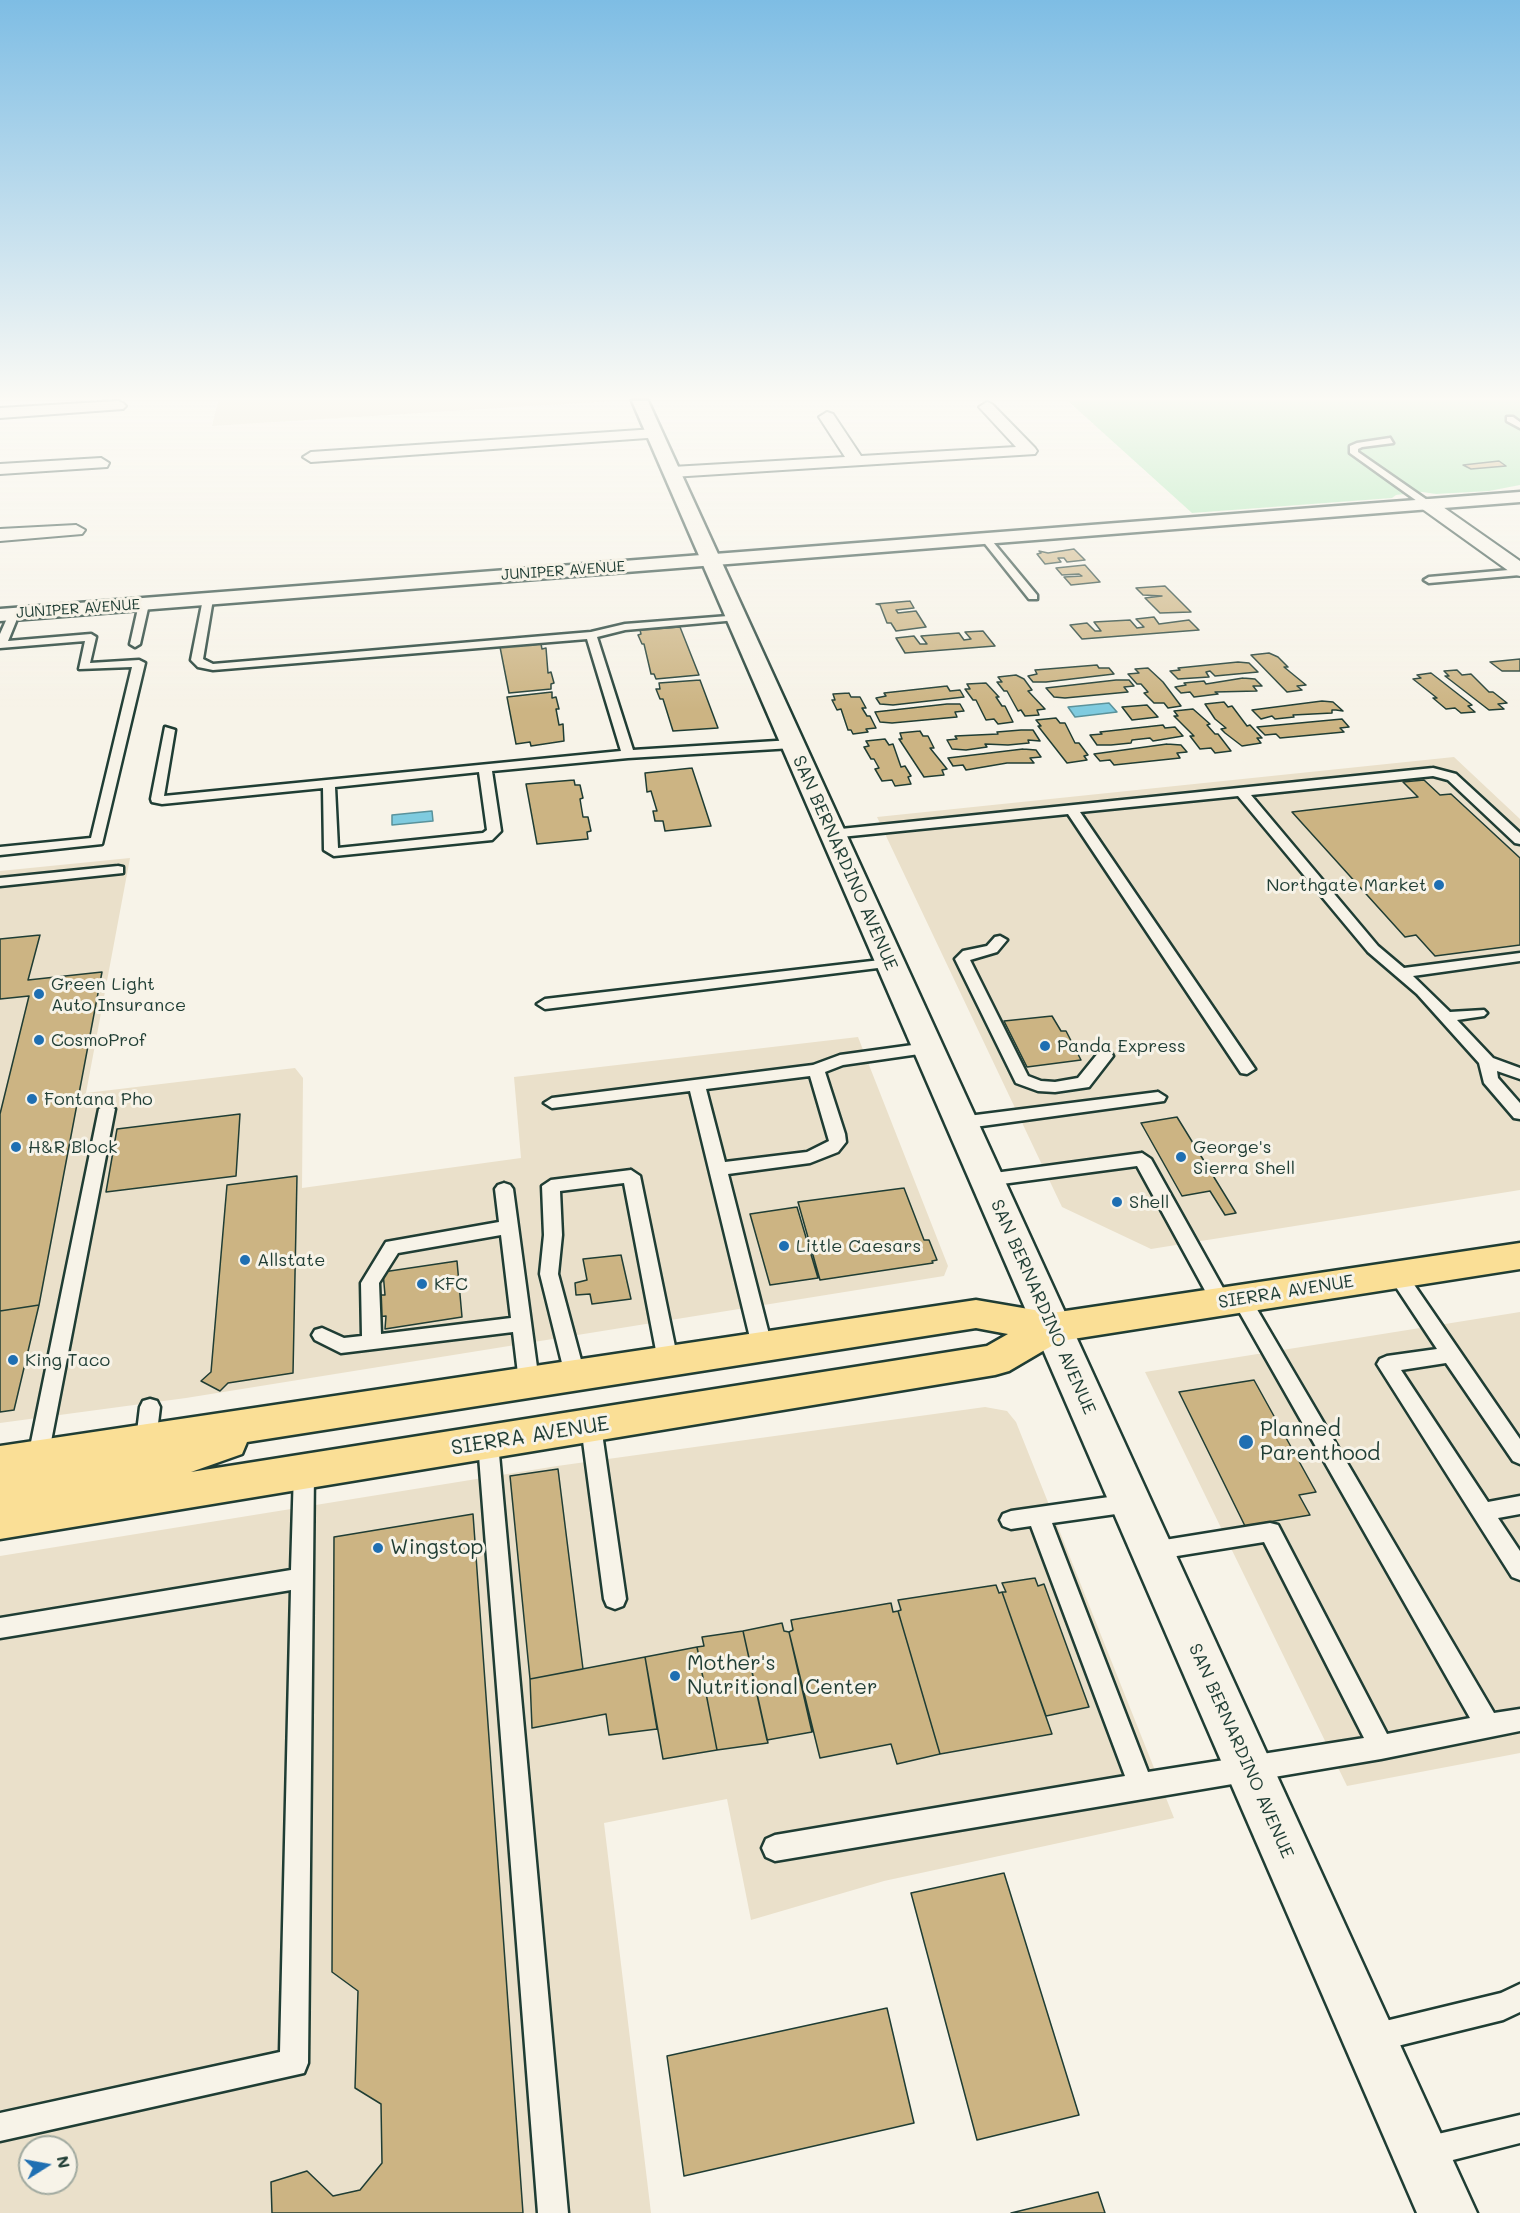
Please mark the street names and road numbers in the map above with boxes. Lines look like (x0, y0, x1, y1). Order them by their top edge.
street label: JUNIPER AVENUE (500, 558, 626, 584)
street label: JUNIPER AVENUE (15, 596, 141, 622)
street label: SAN BERNARDINO AVENUE (788, 752, 902, 974)
street label: SAN BERNARDINO AVENUE (986, 1196, 1100, 1418)
street label: SIERRA AVENUE (1217, 1271, 1355, 1313)
street label: SIERRA AVENUE (449, 1411, 611, 1461)
street label: SAN BERNARDINO AVENUE (1184, 1640, 1298, 1862)

